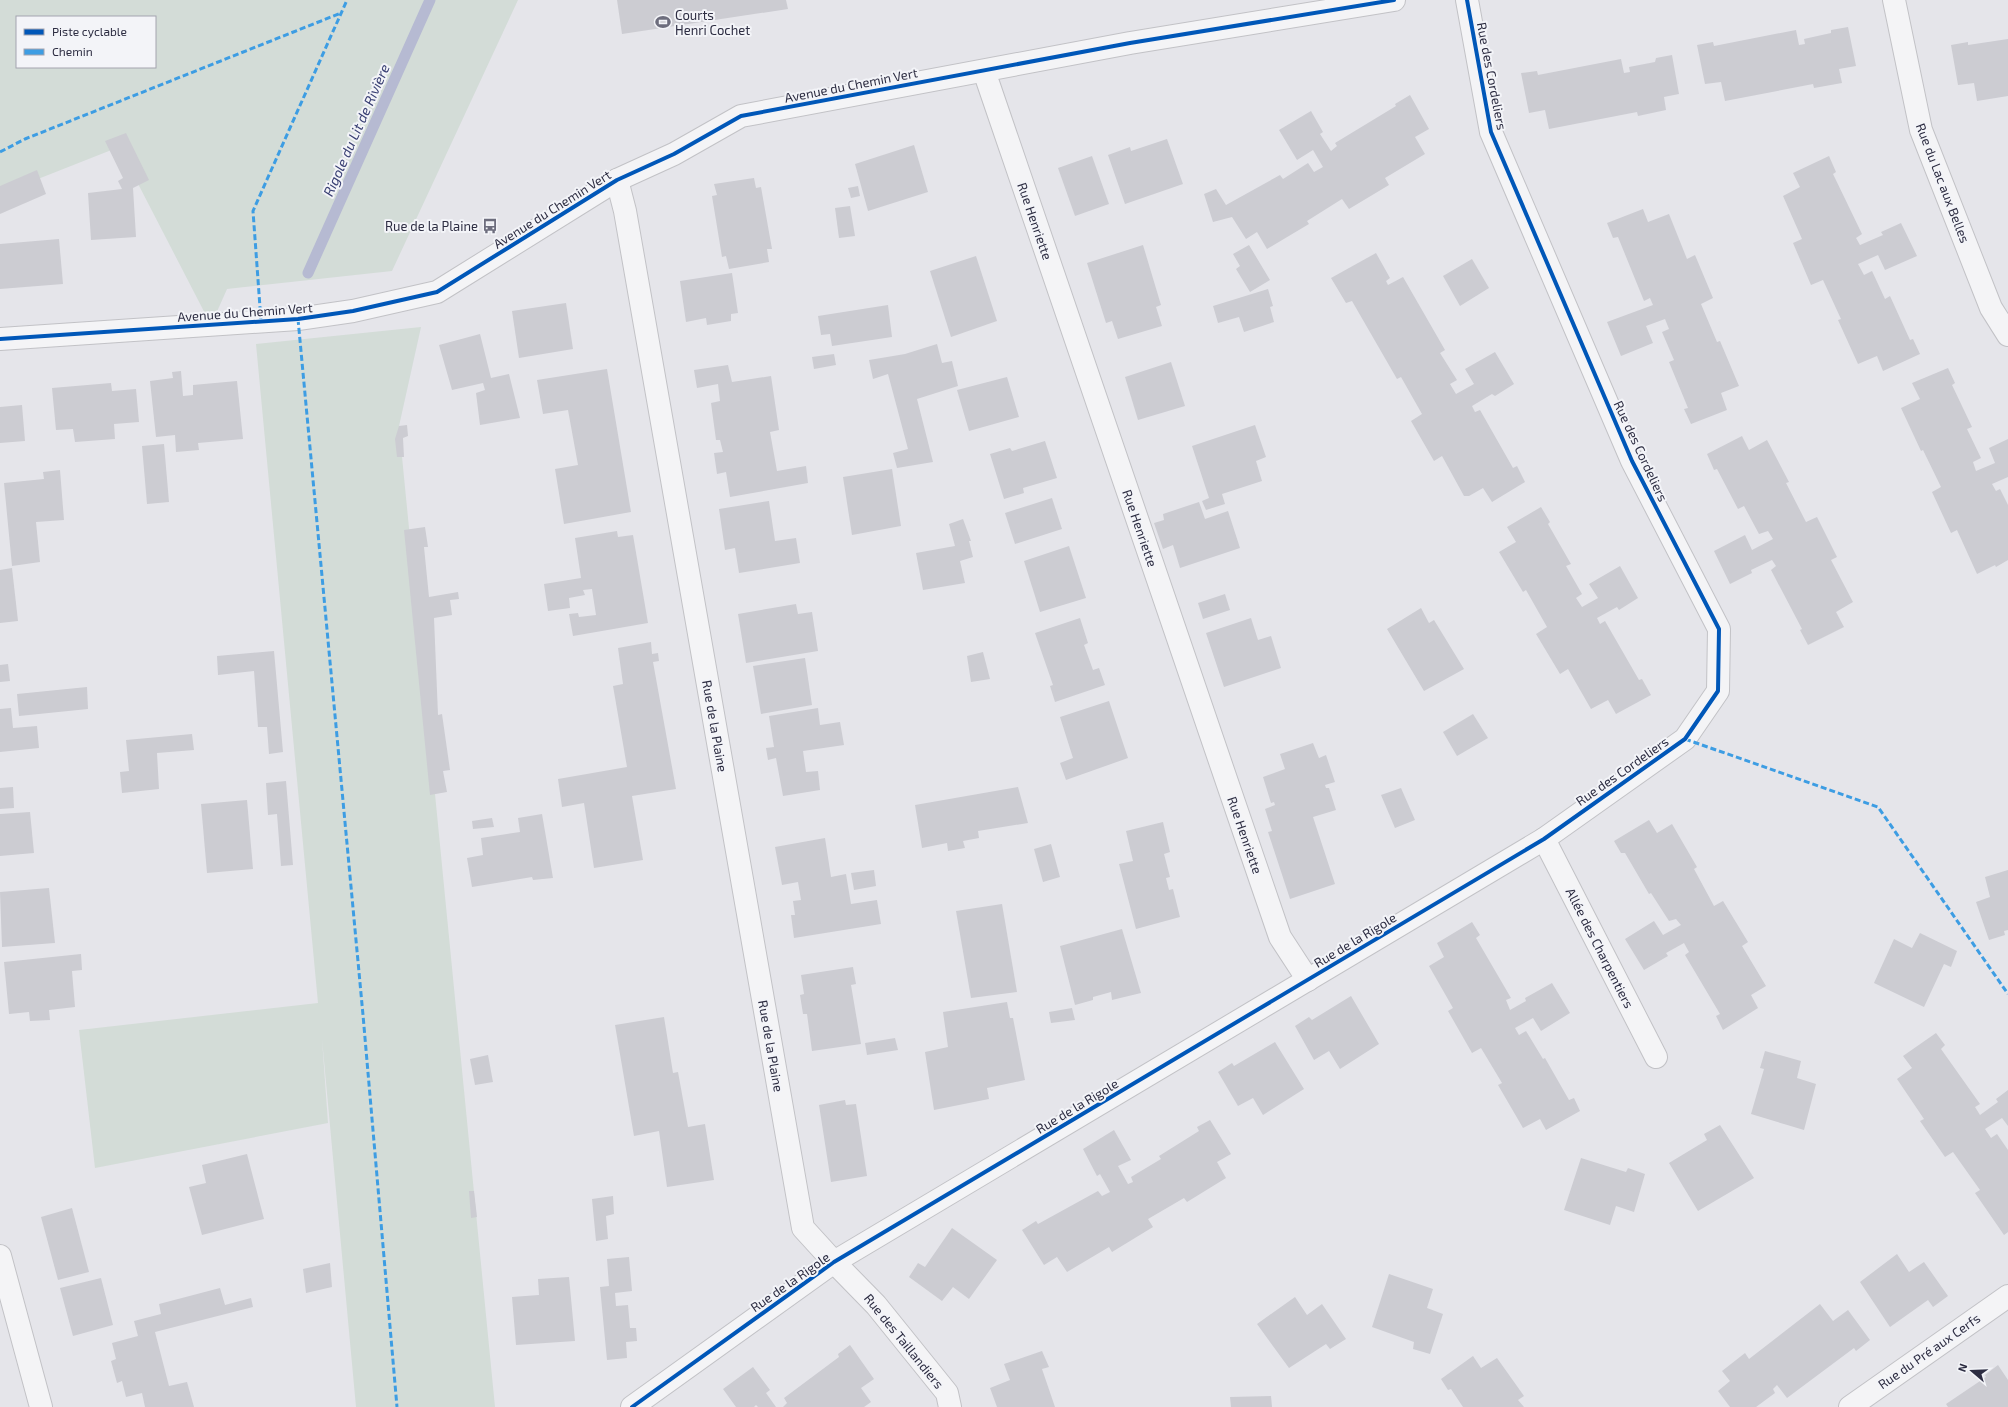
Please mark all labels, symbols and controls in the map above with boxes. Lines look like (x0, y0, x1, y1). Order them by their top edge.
place label: Courts Henri Cochet (675, 7, 750, 38)
sports icon: Courts Henri Cochet (654, 13, 672, 31)
legend (16, 16, 156, 68)
street label: Rue des Cordeliers (1474, 21, 1510, 131)
text: Piste cyclable (52, 24, 127, 38)
text: Chemin (52, 44, 93, 58)
water label: Rigole du Lit de Rivière (319, 61, 393, 199)
street label: Avenue du Chemin Vert (783, 64, 919, 106)
street label: Rue du Lac aux Belles (1913, 121, 1973, 245)
street label: Avenue du Chemin Vert (490, 166, 614, 252)
street label: Rue Henriette (1014, 180, 1056, 262)
bus stop icon: Rue de la Plaine (481, 217, 499, 235)
place label: Rue de la Plaine (385, 218, 478, 234)
street label: Avenue du Chemin Vert (177, 299, 313, 325)
street label: Rue des Cordeliers (1611, 398, 1671, 504)
street label: Rue Henriette (1119, 487, 1161, 569)
street label: Rue de la Plaine (699, 679, 731, 773)
street label: Rue des Cordeliers (1573, 733, 1671, 809)
street label: Rue Henriette (1224, 794, 1266, 876)
street label: Allée des Charpentiers (1563, 885, 1637, 1011)
street label: Rue de la Rigole (1311, 909, 1399, 971)
street label: Rue de la Plaine (755, 999, 787, 1093)
street label: Rue de la Rigole (1033, 1075, 1121, 1137)
street label: Rue de la Rigole (747, 1249, 833, 1315)
street label: Rue des Taillandiers (861, 1290, 947, 1392)
street label: Rue du Pré aux Cerfs (1875, 1310, 1983, 1392)
north arrow (1952, 1351, 1992, 1391)
text: N (1955, 1362, 1970, 1373)

